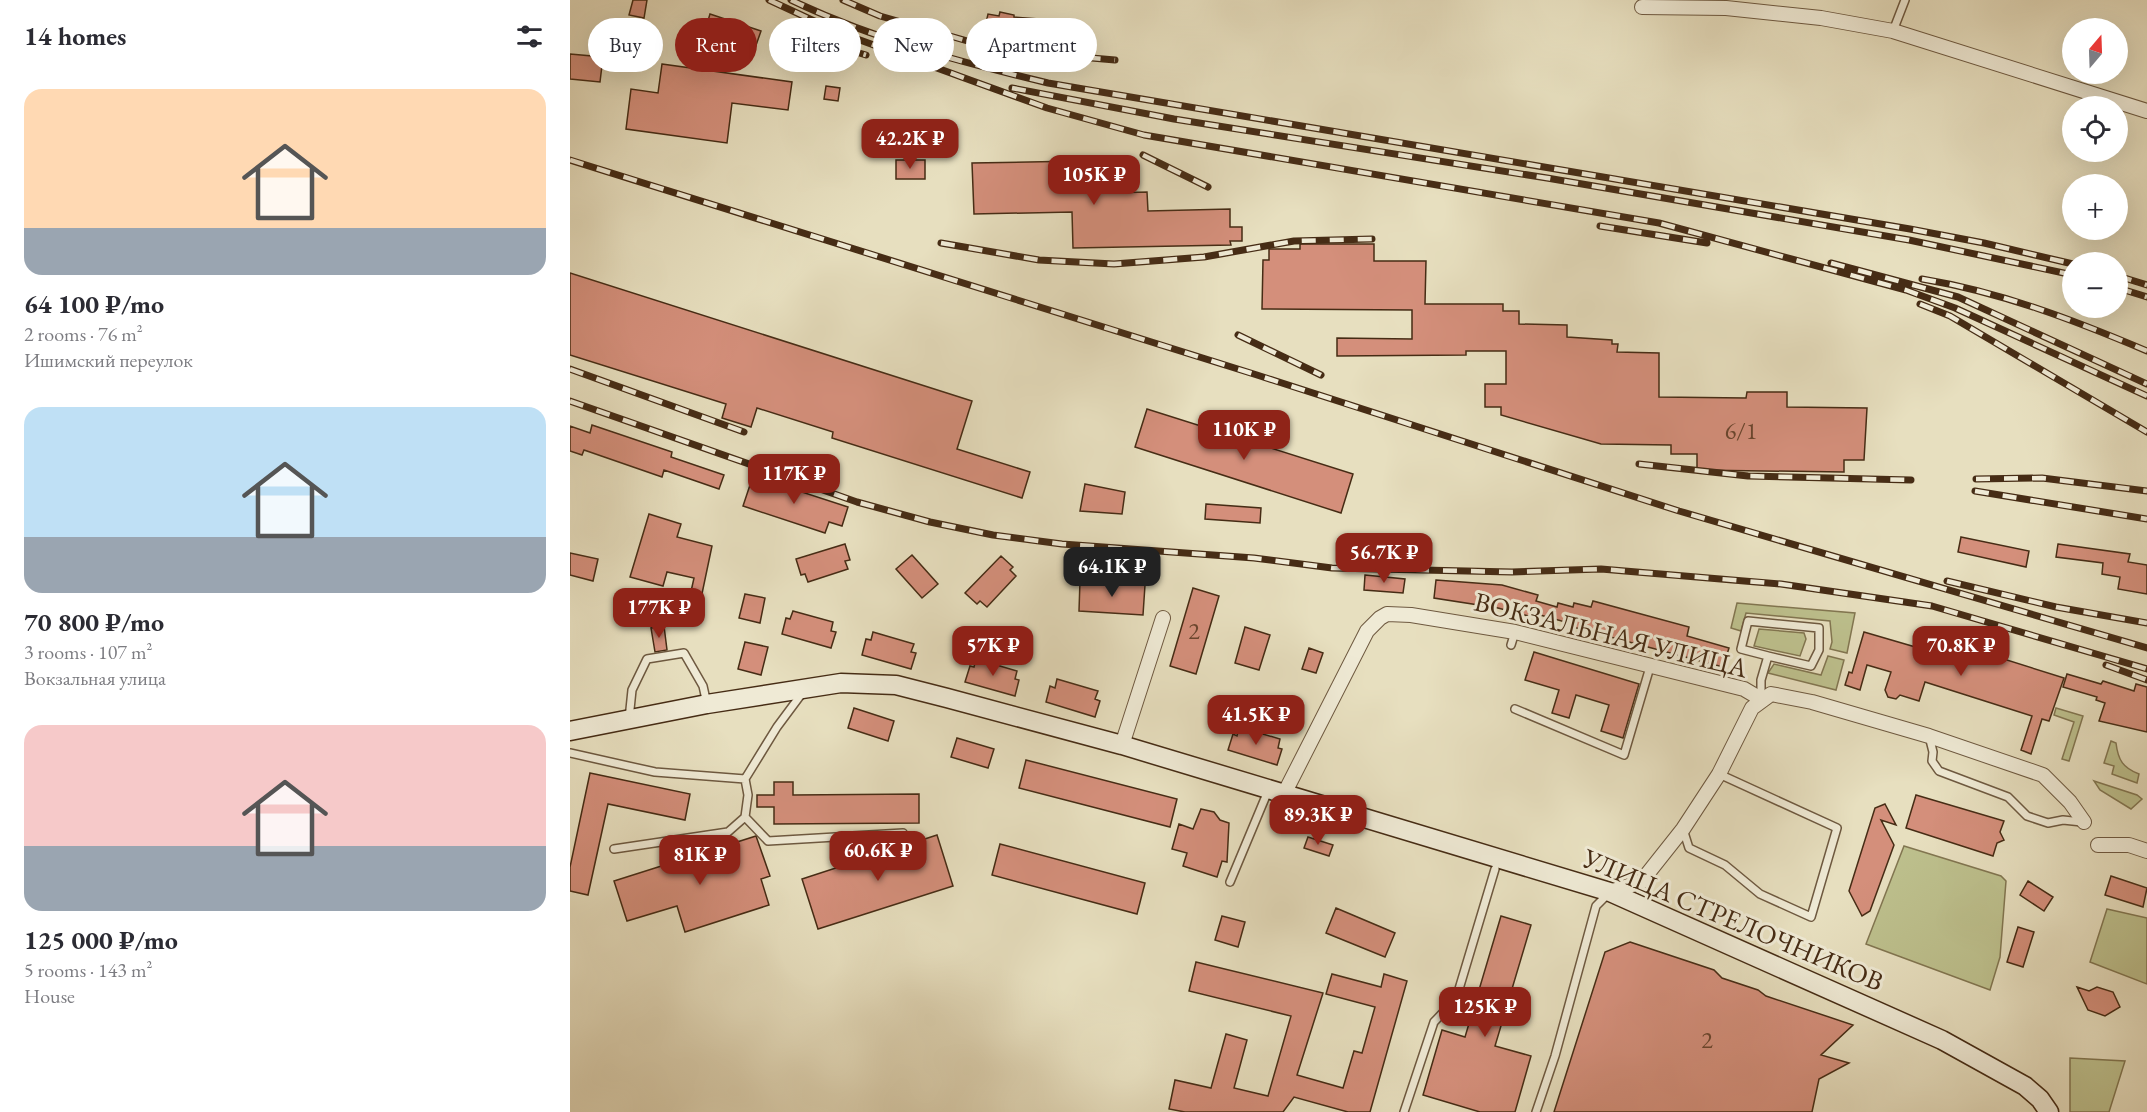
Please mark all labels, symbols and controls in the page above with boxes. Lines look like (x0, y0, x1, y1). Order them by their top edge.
chip: Buy (588, 18, 663, 72)
chip: Rent (675, 18, 757, 72)
chip: Filters (769, 18, 861, 72)
chip: New (873, 18, 954, 72)
chip: Apartment (966, 18, 1097, 72)
north arrow (2062, 18, 2128, 84)
map controls (2062, 18, 2128, 318)
text: 14 homes (24, 19, 126, 53)
icon: filters (513, 20, 546, 53)
button: locate (2062, 96, 2128, 162)
pin: 42.2K ₽ (855, 119, 965, 170)
text: 42.2K ₽ (876, 125, 944, 151)
icon: home (231, 128, 339, 236)
pin: 105K ₽ (1045, 155, 1143, 206)
text: 105K ₽ (1062, 161, 1126, 187)
button: + (2062, 174, 2128, 240)
button: − (2062, 252, 2128, 318)
text: 64 100 ₽/mo (24, 287, 164, 321)
text: 2 rooms · 76 m² (24, 321, 143, 347)
text: Ишимский переулок (24, 347, 193, 373)
pin: 110K ₽ (1195, 410, 1293, 461)
house number: 6/1 (1725, 415, 1757, 446)
text: 110K ₽ (1212, 416, 1276, 442)
icon: home (231, 446, 339, 554)
pin: 117K ₽ (745, 454, 843, 505)
text: 117K ₽ (762, 460, 826, 486)
pin: 56.7K ₽ (1329, 533, 1439, 584)
text: 56.7K ₽ (1350, 539, 1418, 565)
pin: 64.1K ₽ (1057, 547, 1167, 598)
text: 64.1K ₽ (1078, 553, 1146, 579)
street label: ВОКЗАЛЬНАЯ УЛИЦА (1471, 584, 1752, 686)
pin: 177K ₽ (610, 588, 708, 639)
text: 177K ₽ (627, 594, 691, 620)
text: 70 800 ₽/mo (24, 605, 164, 639)
house number: 2 (1188, 615, 1200, 646)
pin: 57K ₽ (951, 626, 1035, 677)
pin: 70.8K ₽ (1906, 626, 2016, 677)
text: 57K ₽ (966, 632, 1020, 658)
text: 70.8K ₽ (1927, 632, 1995, 658)
text: 3 rooms · 107 m² (24, 639, 152, 665)
text: Вокзальная улица (24, 665, 166, 691)
pin: 41.5K ₽ (1201, 695, 1311, 746)
text: 41.5K ₽ (1222, 701, 1290, 727)
icon: home (231, 764, 339, 872)
pin: 89.3K ₽ (1263, 795, 1373, 846)
text: 89.3K ₽ (1284, 801, 1352, 827)
pin: 60.6K ₽ (823, 831, 933, 882)
pin: 81K ₽ (658, 835, 742, 886)
text: 60.6K ₽ (844, 837, 912, 863)
street label: УЛИЦА СТРЕЛОЧНИКОВ (1577, 840, 1889, 999)
text: 81K ₽ (673, 841, 727, 867)
text: 125 000 ₽/mo (24, 923, 178, 957)
text: 5 rooms · 143 m² (24, 957, 152, 983)
text: House (24, 983, 75, 1009)
pin: 125K ₽ (1436, 987, 1534, 1038)
text: 125K ₽ (1453, 993, 1517, 1019)
house number: 2 (1701, 1024, 1713, 1055)

